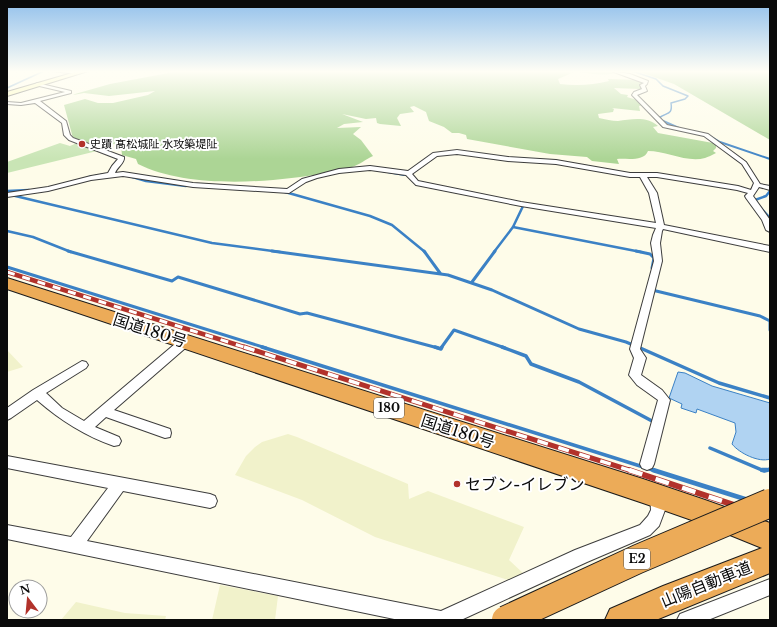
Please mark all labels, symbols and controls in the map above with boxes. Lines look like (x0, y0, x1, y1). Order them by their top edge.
place label: 史蹟 髙松城阯 水攻築堤阯 (90, 137, 217, 151)
marker: 史蹟 髙松城阯 水攻築堤阯 (77, 139, 87, 149)
street label: 国道180号 (111, 309, 189, 351)
road number: 180 (374, 398, 404, 418)
street label: 国道180号 (419, 410, 497, 452)
place label: セブン-イレブン (465, 474, 584, 494)
marker: セブン-イレブン (452, 479, 462, 489)
road number: E2 (624, 549, 650, 569)
street label: 山陽自動車道 (658, 557, 754, 611)
north arrow (8, 579, 48, 619)
text: N (18, 581, 33, 598)

